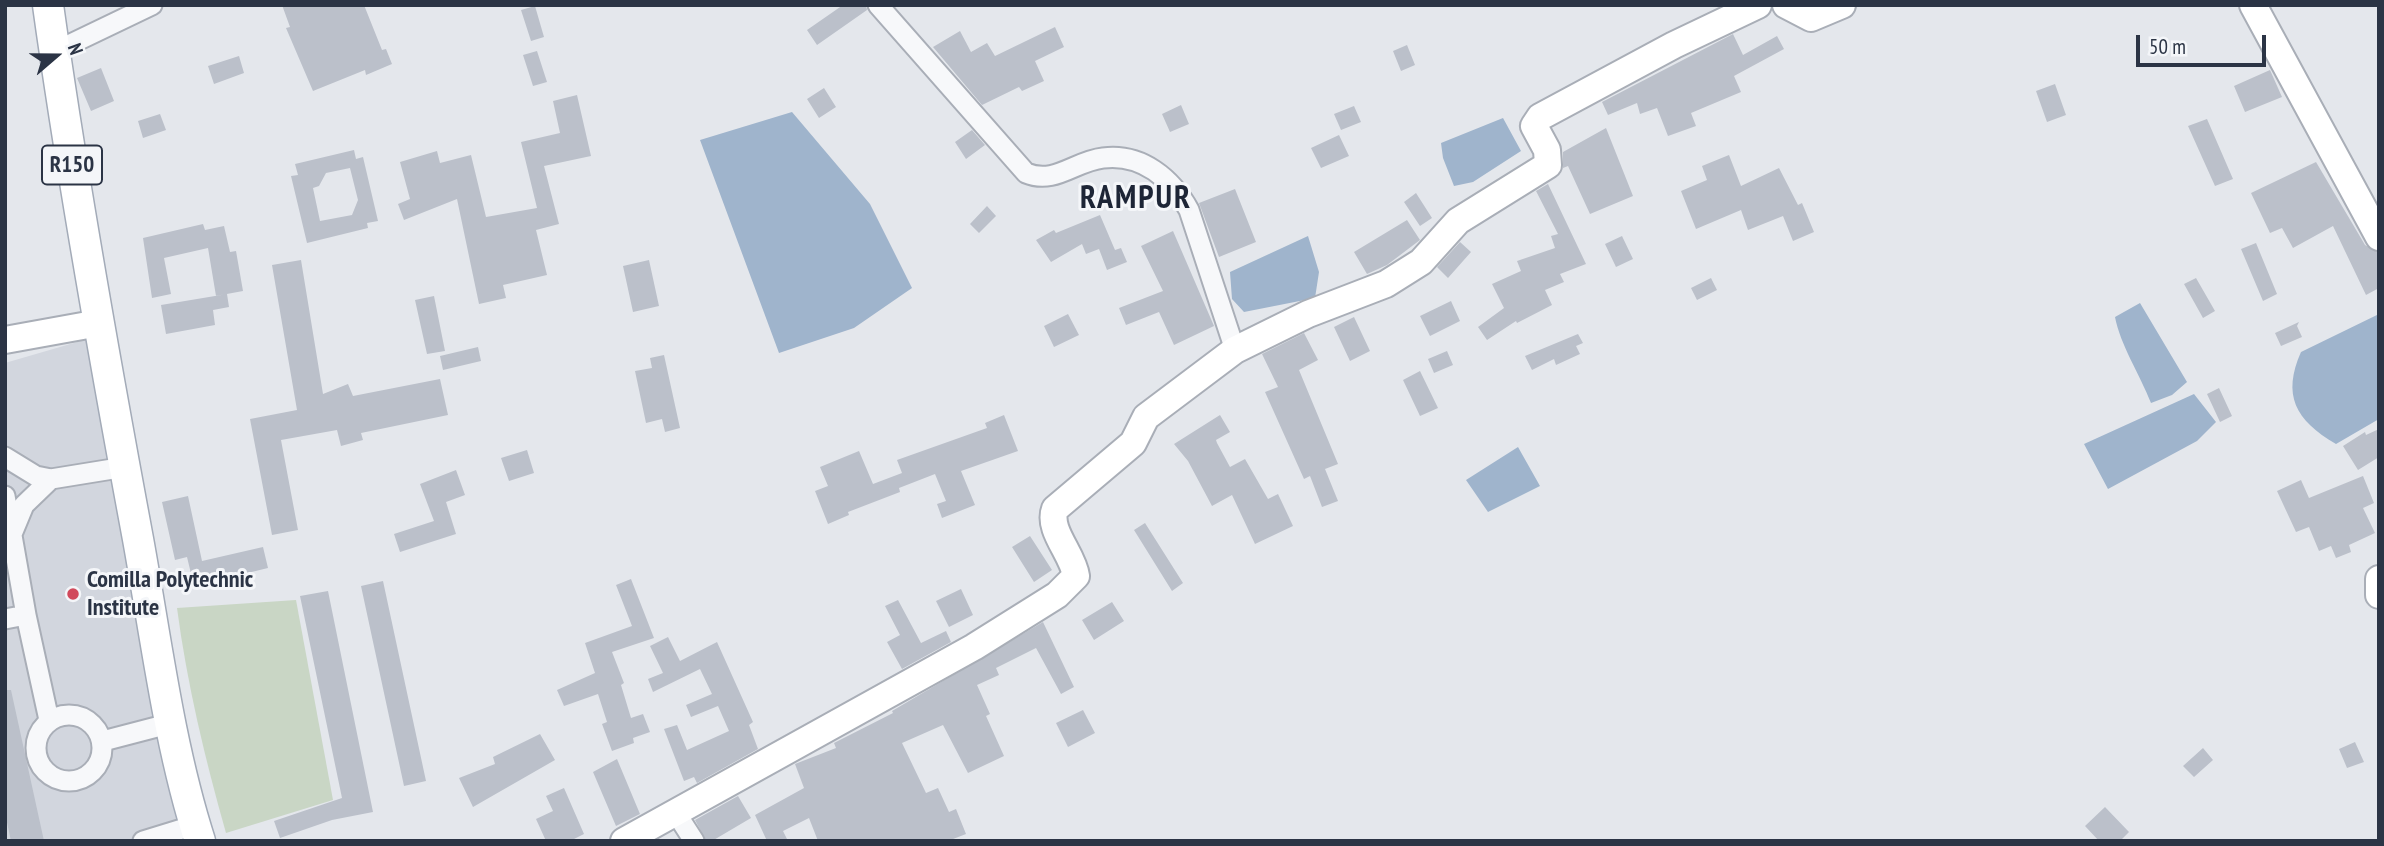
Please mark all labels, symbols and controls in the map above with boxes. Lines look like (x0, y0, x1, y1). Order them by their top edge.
north arrow (21, 21, 91, 91)
scale bar (2139, 21, 2268, 65)
text: 50 m (2149, 33, 2186, 60)
text: N (63, 40, 89, 58)
road number: R150 (42, 146, 102, 184)
district label: RAMPUR (1081, 180, 1191, 218)
place label: Comilla Polytechnic Institute (87, 566, 253, 622)
marker: Comilla Polytechnic Institute (65, 586, 81, 602)

